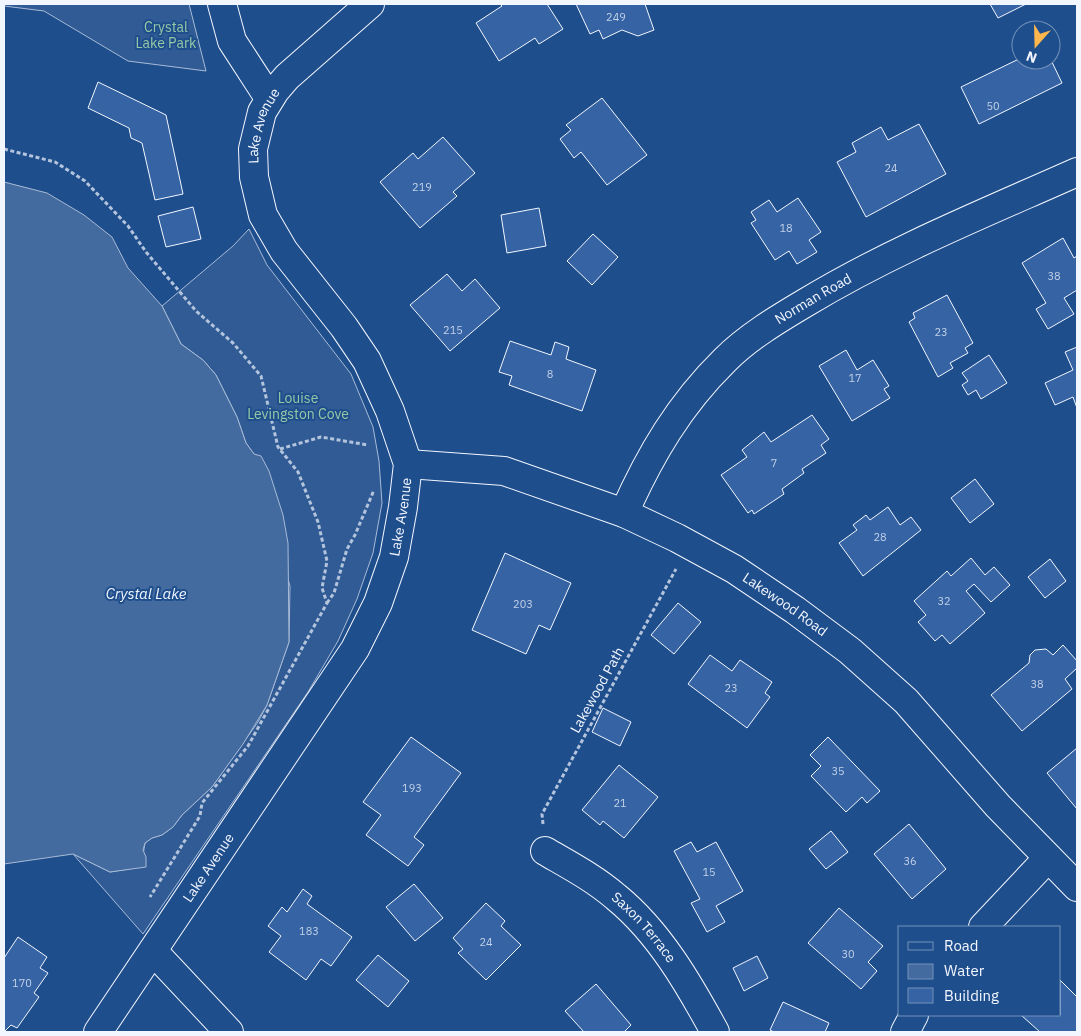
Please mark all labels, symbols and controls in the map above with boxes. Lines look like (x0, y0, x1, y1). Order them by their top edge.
house number: 249 (606, 10, 626, 24)
park label: Crystal Lake Park (136, 18, 197, 52)
north arrow (1011, 20, 1061, 70)
text: N (1024, 47, 1039, 67)
street label: Lake Avenue (244, 84, 284, 164)
house number: 50 (986, 99, 1000, 113)
house number: 24 (884, 161, 898, 175)
house number: 219 (412, 180, 432, 194)
house number: 18 (779, 221, 793, 235)
street label: Norman Road (771, 269, 855, 328)
house number: 38 (1047, 269, 1061, 283)
house number: 215 (443, 323, 463, 337)
house number: 23 (934, 325, 948, 339)
house number: 8 (547, 367, 553, 381)
house number: 17 (848, 371, 862, 385)
park label: Louise Levingston Cove (247, 389, 349, 423)
house number: 7 (771, 456, 777, 470)
street label: Lake Avenue (385, 476, 415, 558)
house number: 28 (873, 530, 887, 544)
street label: Lakewood Road (739, 568, 831, 640)
water label: Crystal Lake (106, 584, 187, 603)
house number: 32 (937, 594, 951, 608)
house number: 203 (513, 597, 533, 611)
street label: Lakewood Path (566, 644, 628, 736)
house number: 38 (1030, 677, 1044, 691)
house number: 23 (724, 681, 738, 695)
house number: 35 (831, 764, 845, 778)
house number: 193 (402, 781, 422, 795)
house number: 21 (613, 796, 627, 810)
street label: Lake Avenue (179, 829, 238, 906)
house number: 36 (903, 854, 917, 868)
house number: 15 (702, 865, 716, 879)
street label: Saxon Terrace (608, 888, 680, 966)
house number: 183 (299, 924, 319, 938)
legend (898, 926, 1061, 1016)
house number: 24 (479, 935, 493, 949)
text: Road (944, 936, 979, 955)
house number: 30 (841, 947, 855, 961)
text: Water (944, 961, 985, 980)
house number: 170 (12, 976, 32, 990)
text: Building (944, 986, 999, 1005)

